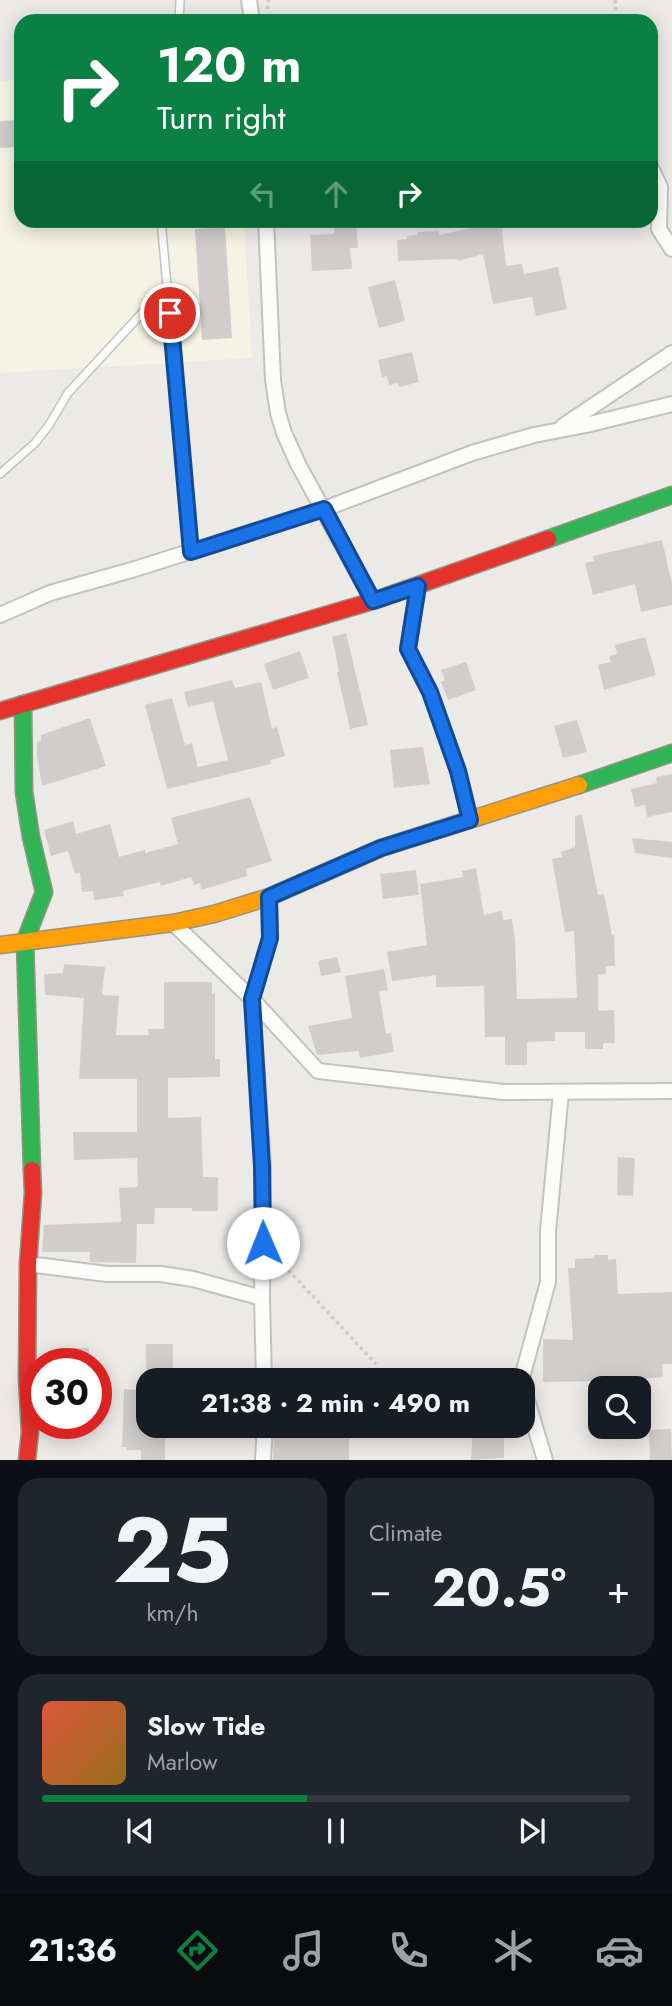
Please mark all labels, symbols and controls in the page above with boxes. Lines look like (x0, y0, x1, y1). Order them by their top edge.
text: 120 m (157, 30, 301, 100)
icon: right (42, 42, 133, 133)
text: Turn right (157, 95, 286, 141)
icon: left (244, 175, 282, 213)
icon: ahead (317, 175, 355, 213)
icon: right (390, 175, 428, 213)
pin (140, 283, 200, 343)
icon: arrive (151, 294, 189, 332)
position arrow (226, 1206, 300, 1280)
speed limit sign: 30 (21, 1348, 112, 1439)
map controls (588, 1376, 651, 1439)
button: search (588, 1376, 651, 1439)
text: 21:38 · 2 min · 490 m (201, 1384, 470, 1422)
text: 25 (113, 1485, 232, 1616)
text: Climate (369, 1516, 442, 1550)
text: 20.5° (432, 1550, 566, 1626)
text: − (369, 1562, 391, 1617)
text: + (607, 1562, 630, 1617)
text: km/h (147, 1596, 198, 1630)
text: Slow Tide (147, 1707, 266, 1745)
text: Marlow (147, 1745, 218, 1779)
icon: previous (121, 1812, 159, 1850)
icon: pause (317, 1812, 355, 1850)
icon: next (513, 1812, 551, 1850)
icon: directions (173, 1926, 222, 1975)
icon: music (279, 1926, 328, 1975)
icon: phone (384, 1926, 433, 1975)
icon: climate (489, 1926, 538, 1975)
icon: car (595, 1926, 644, 1975)
text: 21:36 (28, 1927, 117, 1973)

